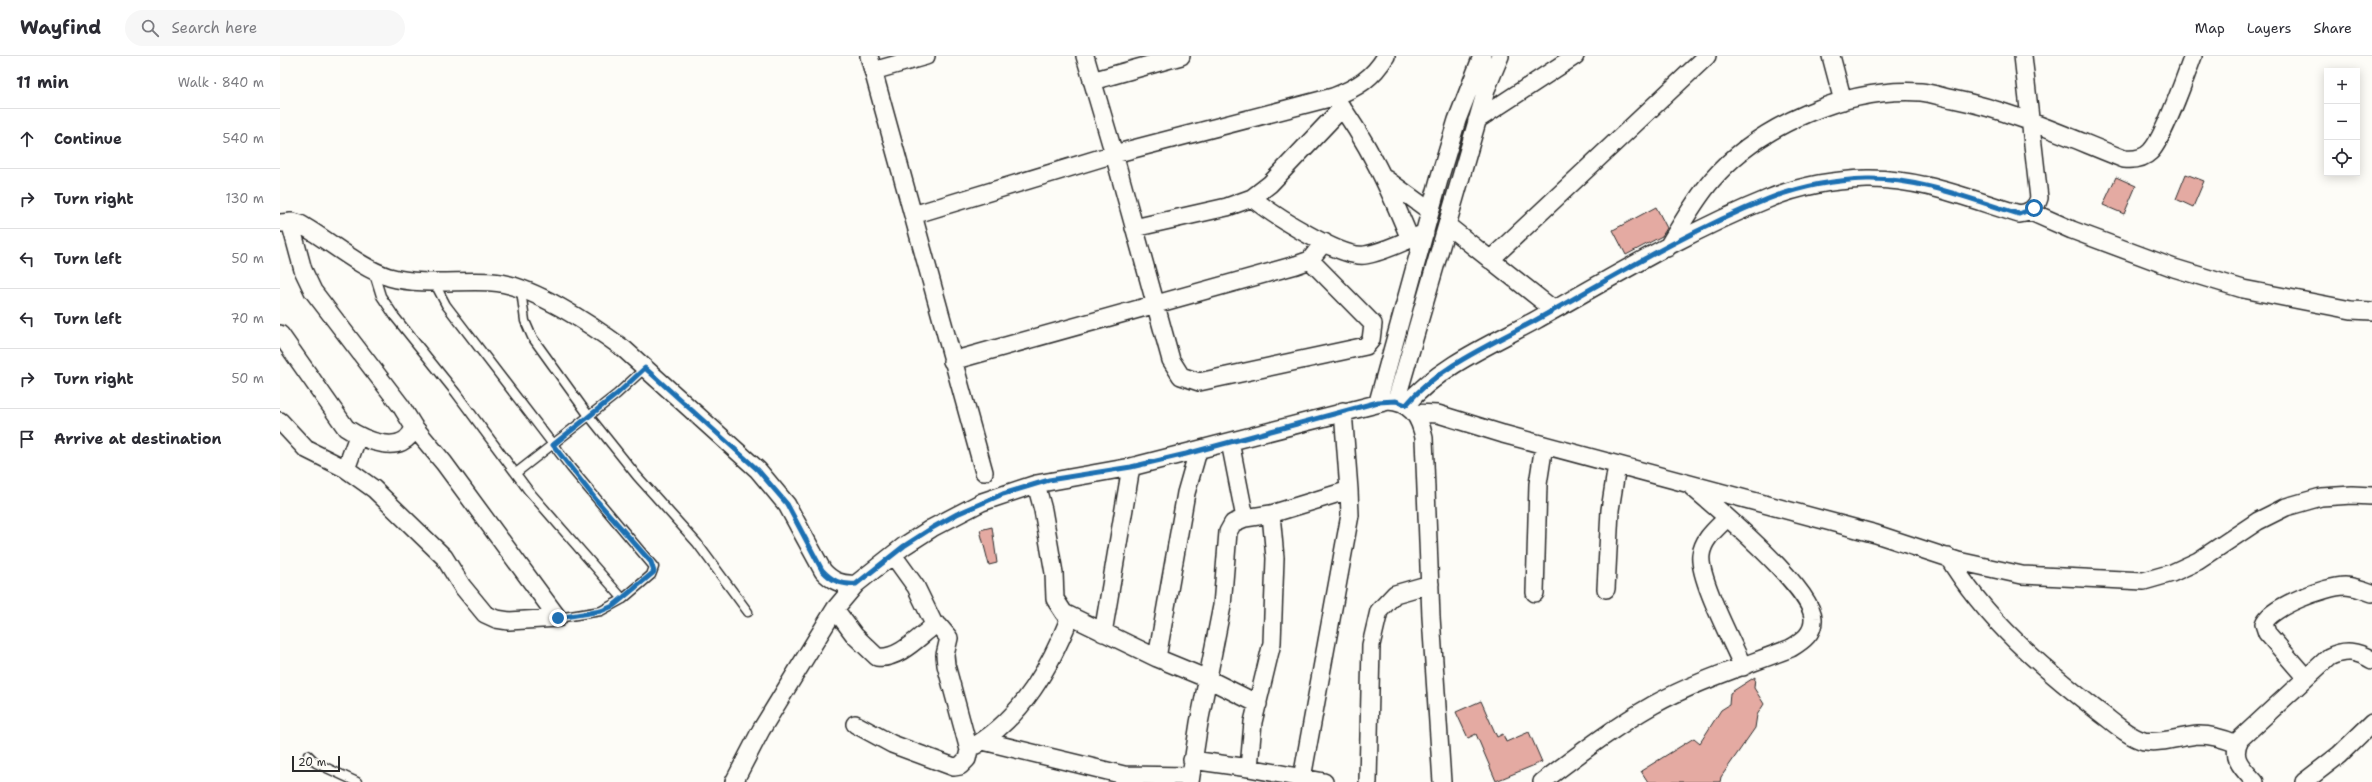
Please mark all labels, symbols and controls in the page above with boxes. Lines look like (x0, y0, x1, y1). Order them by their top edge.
search box (125, 10, 405, 46)
text: Wayfind (20, 15, 101, 40)
icon: search (139, 17, 161, 39)
text: Search here (171, 18, 257, 38)
text: Map (2195, 19, 2225, 37)
text: Layers (2247, 19, 2291, 37)
text: Share (2313, 19, 2352, 37)
map controls (2324, 68, 2360, 176)
button: + (2324, 68, 2360, 104)
text: 11 min (16, 71, 69, 93)
text: Walk · 840 m (178, 74, 264, 91)
button: − (2324, 104, 2360, 140)
icon: ahead (16, 128, 38, 150)
text: Continue (54, 129, 122, 149)
text: 540 m (223, 130, 264, 147)
button: locate (2324, 140, 2360, 176)
icon: right (16, 188, 38, 210)
text: Turn right (54, 189, 134, 209)
text: 130 m (226, 190, 264, 207)
route start (2025, 199, 2043, 217)
icon: left (16, 248, 38, 270)
text: Turn left (54, 249, 122, 269)
text: 50 m (231, 250, 264, 267)
icon: left (16, 308, 38, 330)
text: Turn left (54, 309, 122, 329)
text: 70 m (230, 310, 264, 327)
icon: right (16, 368, 38, 390)
text: Turn right (54, 369, 134, 389)
text: 50 m (231, 370, 264, 387)
icon: arrive (16, 428, 38, 450)
text: Arrive at destination (54, 429, 222, 449)
route end (549, 609, 567, 627)
scale bar (292, 754, 340, 773)
text: 20 m (298, 755, 326, 770)

